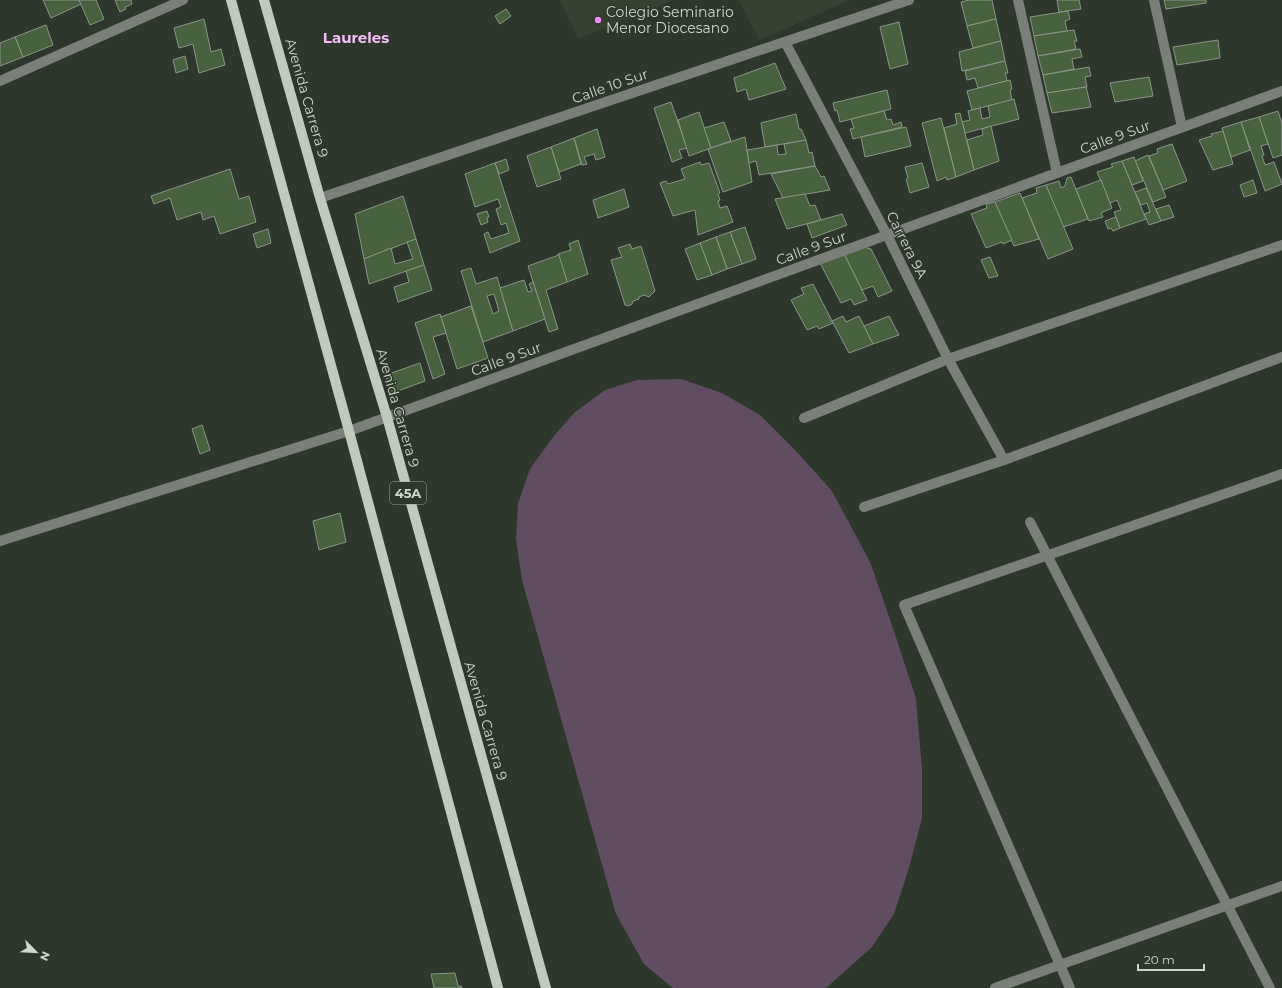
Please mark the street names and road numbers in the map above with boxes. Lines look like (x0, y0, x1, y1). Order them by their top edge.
street label: Avenida Carrera 9 (281, 36, 333, 160)
street label: Calle 10 Sur (570, 64, 651, 107)
street label: Calle 9 Sur (1077, 116, 1153, 158)
street label: Carrera 9A (882, 208, 932, 282)
street label: Calle 9 Sur (773, 227, 849, 269)
street label: Calle 9 Sur (468, 338, 544, 380)
street label: Avenida Carrera 9 (372, 346, 424, 470)
road number: 45A (390, 482, 426, 504)
street label: Avenida Carrera 9 (460, 659, 512, 783)

